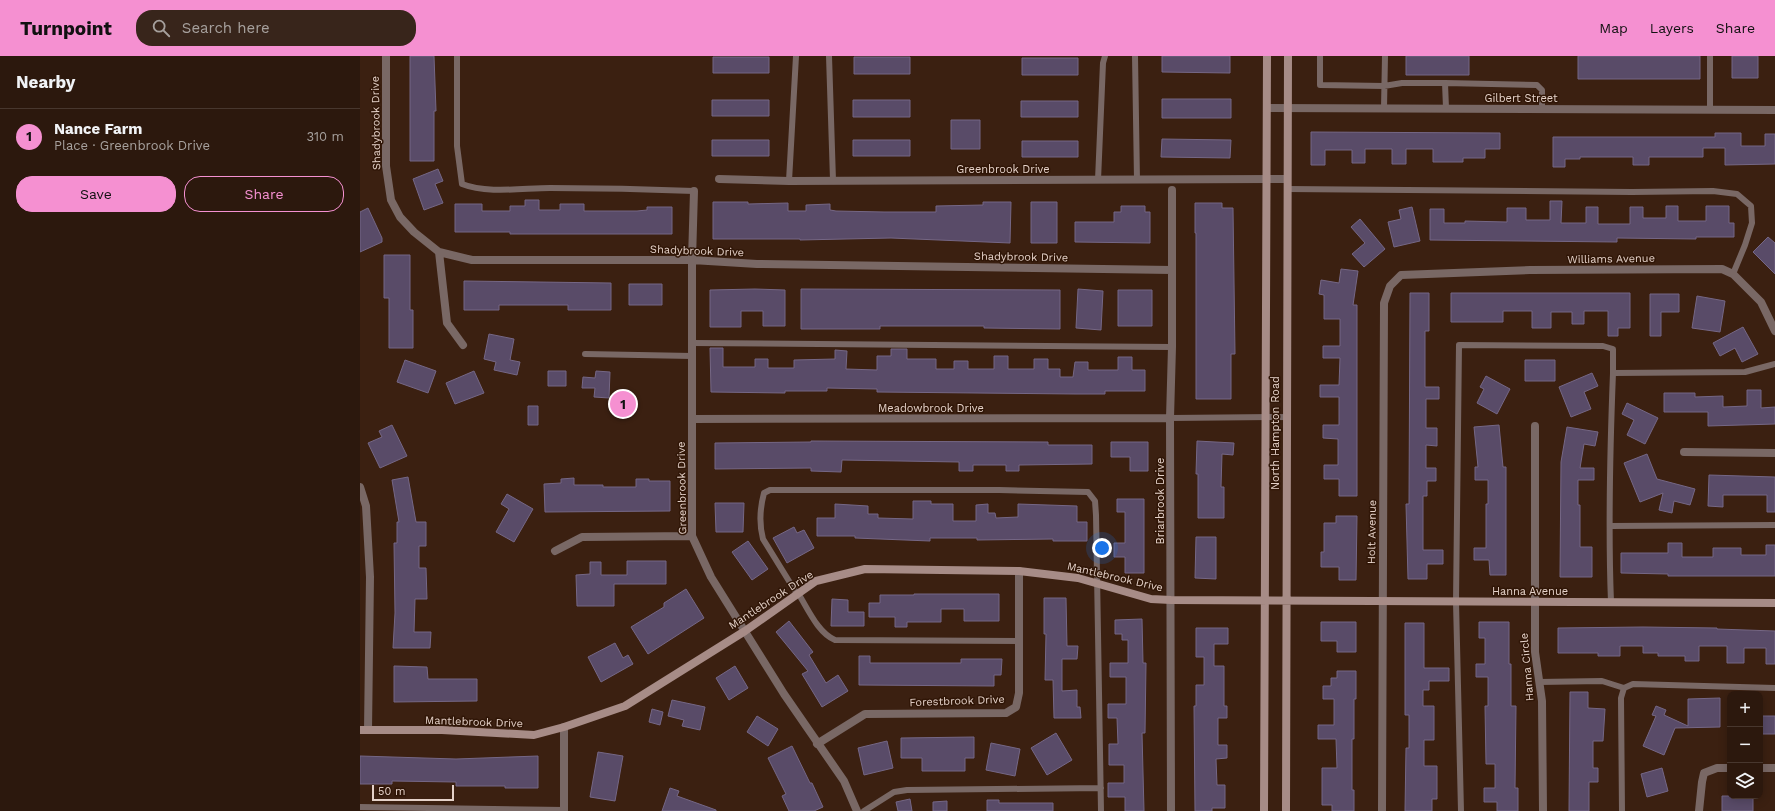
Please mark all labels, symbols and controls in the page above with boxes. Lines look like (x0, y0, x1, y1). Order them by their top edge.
search box (136, 10, 416, 46)
text: Turnpoint (20, 17, 112, 40)
icon: search (150, 17, 172, 39)
text: Search here (182, 19, 270, 37)
text: Map (1599, 20, 1628, 36)
text: Layers (1650, 20, 1694, 36)
text: Share (1716, 20, 1755, 36)
text: Nearby (16, 72, 75, 92)
street label: Shadybrook Drive (369, 76, 383, 170)
street label: Gilbert Street (1484, 92, 1558, 105)
text: Nance Farm (54, 120, 142, 138)
text: 1 (26, 129, 32, 144)
text: 310 m (306, 129, 344, 144)
text: Place · Greenbrook Drive (54, 138, 210, 153)
street label: Greenbrook Drive (956, 163, 1050, 176)
button: Save (16, 176, 176, 212)
button: Share (184, 176, 344, 212)
street label: Shadybrook Drive (650, 243, 744, 259)
street label: Shadybrook Drive (974, 250, 1068, 264)
street label: Williams Avenue (1567, 252, 1655, 266)
street label: North Hampton Road (1269, 376, 1282, 490)
pin: 1 (610, 389, 636, 419)
street label: Meadowbrook Drive (878, 402, 984, 415)
street label: Greenbrook Drive (675, 441, 689, 535)
street label: Briarbrook Drive (1154, 458, 1167, 544)
street label: Holt Avenue (1365, 500, 1379, 564)
your location (1092, 538, 1112, 558)
street label: Mantlebrook Drive (1066, 560, 1164, 594)
street label: Mantlebrook Drive (726, 568, 816, 632)
street label: Hanna Avenue (1492, 585, 1568, 598)
street label: Hanna Circle (1518, 632, 1536, 702)
map controls (1727, 691, 1763, 799)
button: + (1727, 691, 1763, 727)
street label: Forestbrook Drive (909, 693, 1005, 709)
street label: Mantlebrook Drive (425, 714, 523, 730)
button: − (1727, 727, 1763, 763)
button: layers (1727, 763, 1763, 799)
scale bar (372, 783, 454, 802)
text: 50 m (378, 785, 405, 798)

